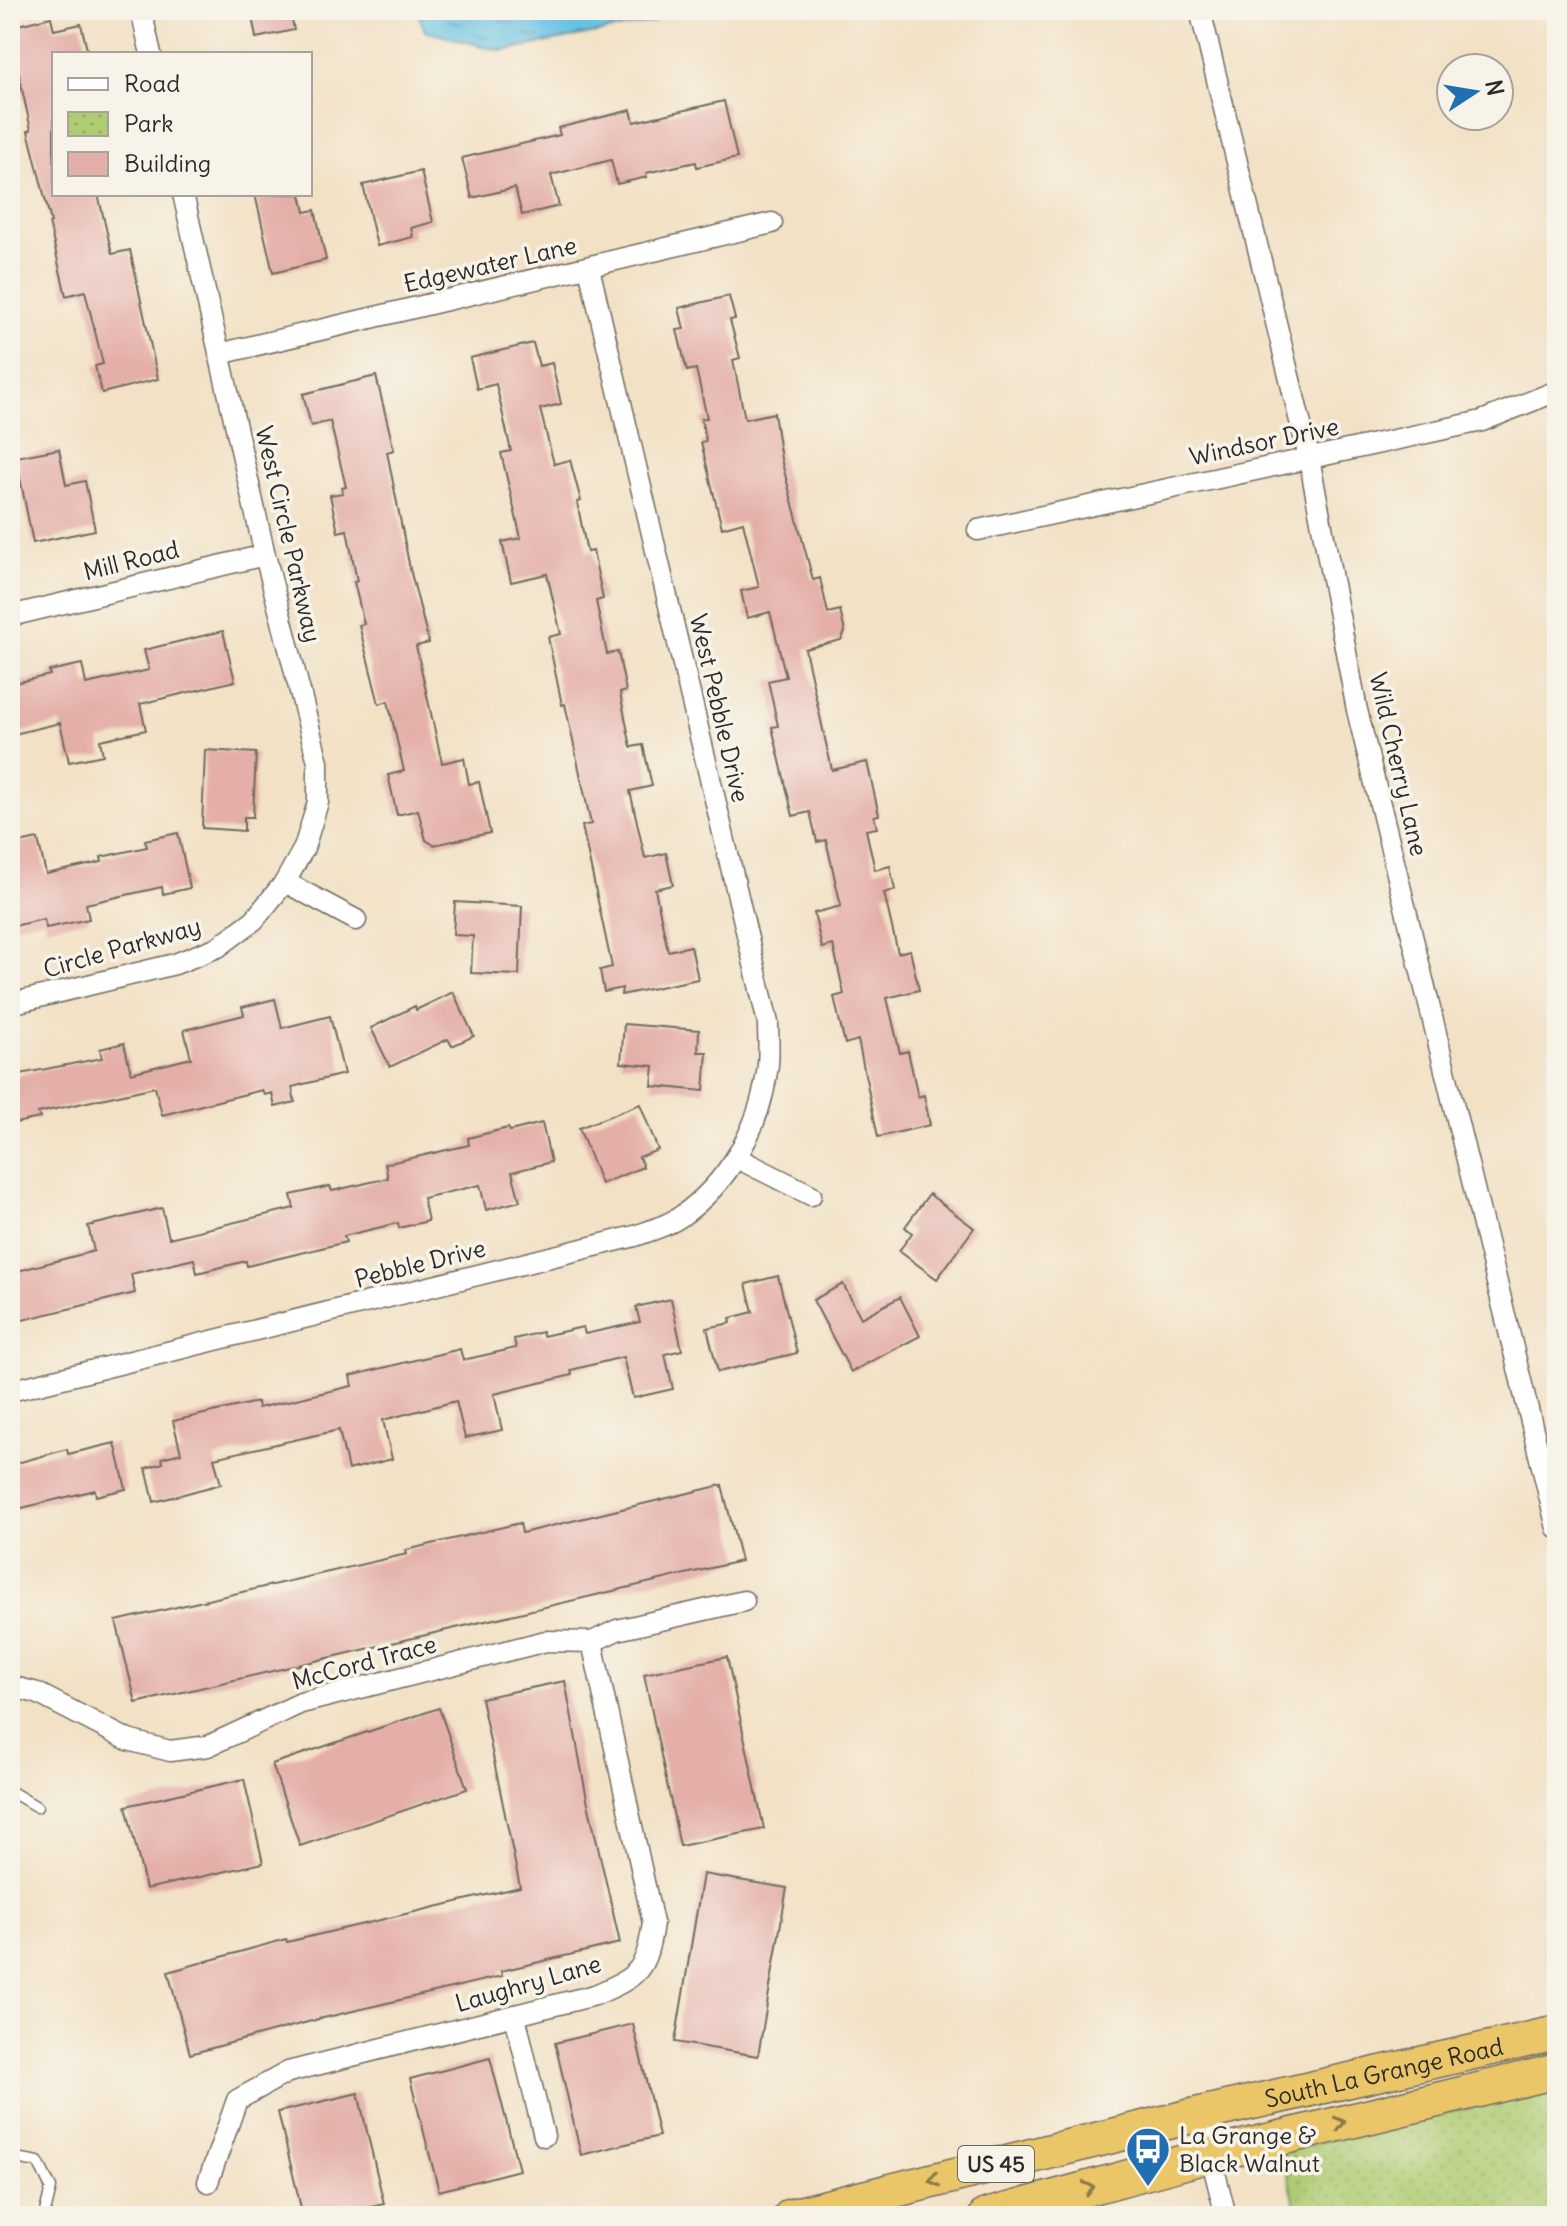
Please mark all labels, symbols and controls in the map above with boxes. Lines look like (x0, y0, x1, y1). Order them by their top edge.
legend (52, 52, 312, 196)
north arrow (1435, 52, 1515, 132)
text: Road (124, 68, 180, 98)
text: N (1479, 77, 1510, 98)
text: Park (124, 108, 174, 138)
text: Building (124, 148, 211, 178)
street label: Edgewater Lane (401, 230, 579, 298)
street label: Windsor Drive (1187, 411, 1341, 471)
street label: West Circle Parkway (250, 423, 328, 645)
street label: Mill Road (80, 534, 182, 586)
street label: West Pebble Drive (684, 611, 756, 805)
street label: Wild Cherry Lane (1363, 669, 1435, 859)
street label: Circle Parkway (40, 910, 204, 984)
street label: Pebble Drive (351, 1232, 489, 1294)
street label: McCord Trace (288, 1628, 440, 1696)
street label: Laughry Lane (452, 1948, 604, 2018)
street label: South La Grange Road (1262, 2031, 1506, 2114)
one-way arrow (1333, 2116, 1347, 2133)
place label: La Grange & Black Walnut (1179, 2120, 1320, 2178)
bus stop icon: La Grange & Black Walnut (1124, 2125, 1172, 2188)
road number: US 45 (958, 2146, 1034, 2182)
one-way arrow (928, 2170, 942, 2187)
one-way arrow (1081, 2181, 1095, 2197)

